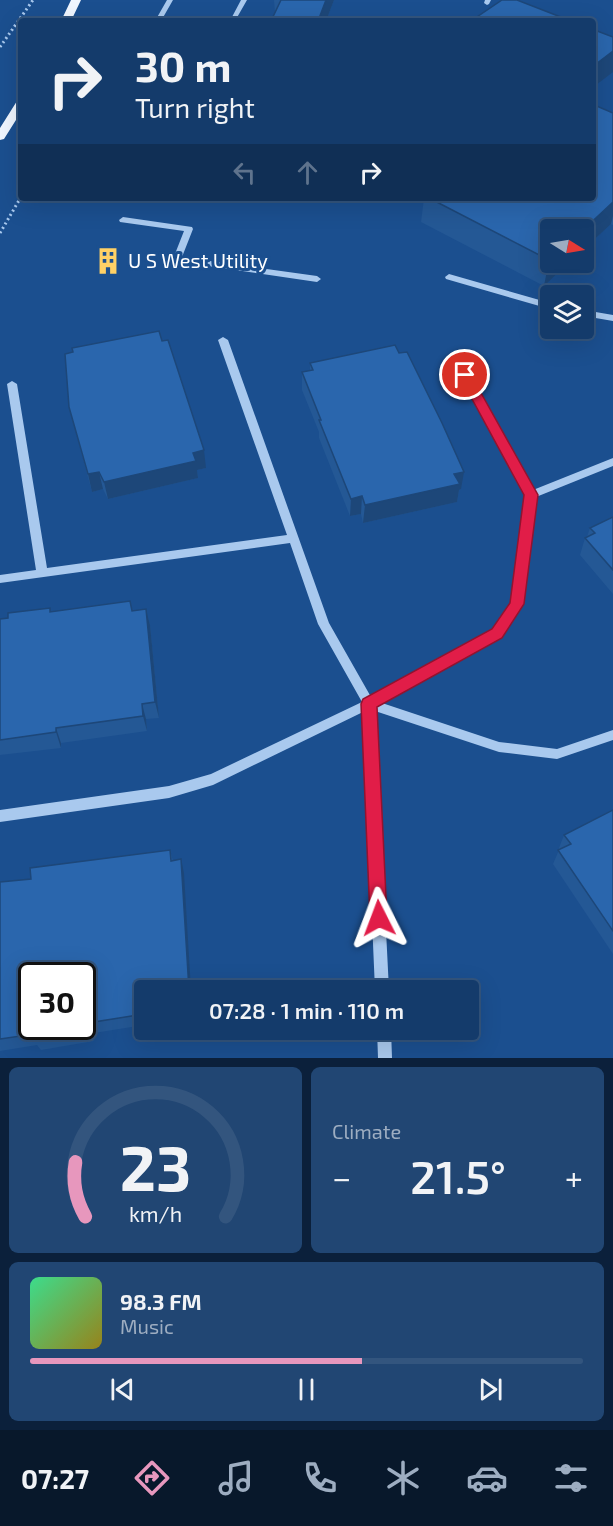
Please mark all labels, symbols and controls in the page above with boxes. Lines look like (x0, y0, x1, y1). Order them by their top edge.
text: 30 m (135, 40, 231, 90)
icon: right (36, 42, 114, 120)
text: Turn right (135, 91, 255, 123)
icon: left (228, 156, 261, 189)
icon: ahead (291, 156, 324, 189)
icon: right (354, 156, 387, 189)
north arrow (540, 219, 594, 273)
map controls (540, 219, 594, 339)
building icon: U S West Utility (93, 246, 123, 276)
place label: U S West Utility (128, 248, 268, 272)
button: layers (540, 285, 594, 339)
pin (439, 349, 490, 400)
icon: arrive (448, 358, 481, 391)
position arrow (347, 886, 411, 950)
speed limit sign: 30 (18, 962, 96, 1040)
text: 07:28 · 1 min · 110 m (209, 997, 404, 1023)
text: Climate (332, 1119, 401, 1143)
text: 23 (120, 1129, 191, 1204)
text: 21.5° (410, 1149, 506, 1203)
text: − (332, 1157, 351, 1197)
text: + (565, 1157, 583, 1197)
text: km/h (129, 1201, 182, 1226)
text: 98.3 FM (120, 1288, 202, 1314)
text: Music (120, 1314, 174, 1338)
icon: previous (106, 1373, 139, 1406)
icon: pause (290, 1373, 323, 1406)
icon: next (474, 1373, 507, 1406)
icon: directions (131, 1457, 173, 1499)
icon: music (215, 1457, 257, 1499)
icon: phone (299, 1457, 341, 1499)
icon: climate (382, 1457, 424, 1499)
icon: car (466, 1457, 508, 1499)
icon: filters (550, 1457, 592, 1499)
text: 07:27 (21, 1462, 89, 1494)

